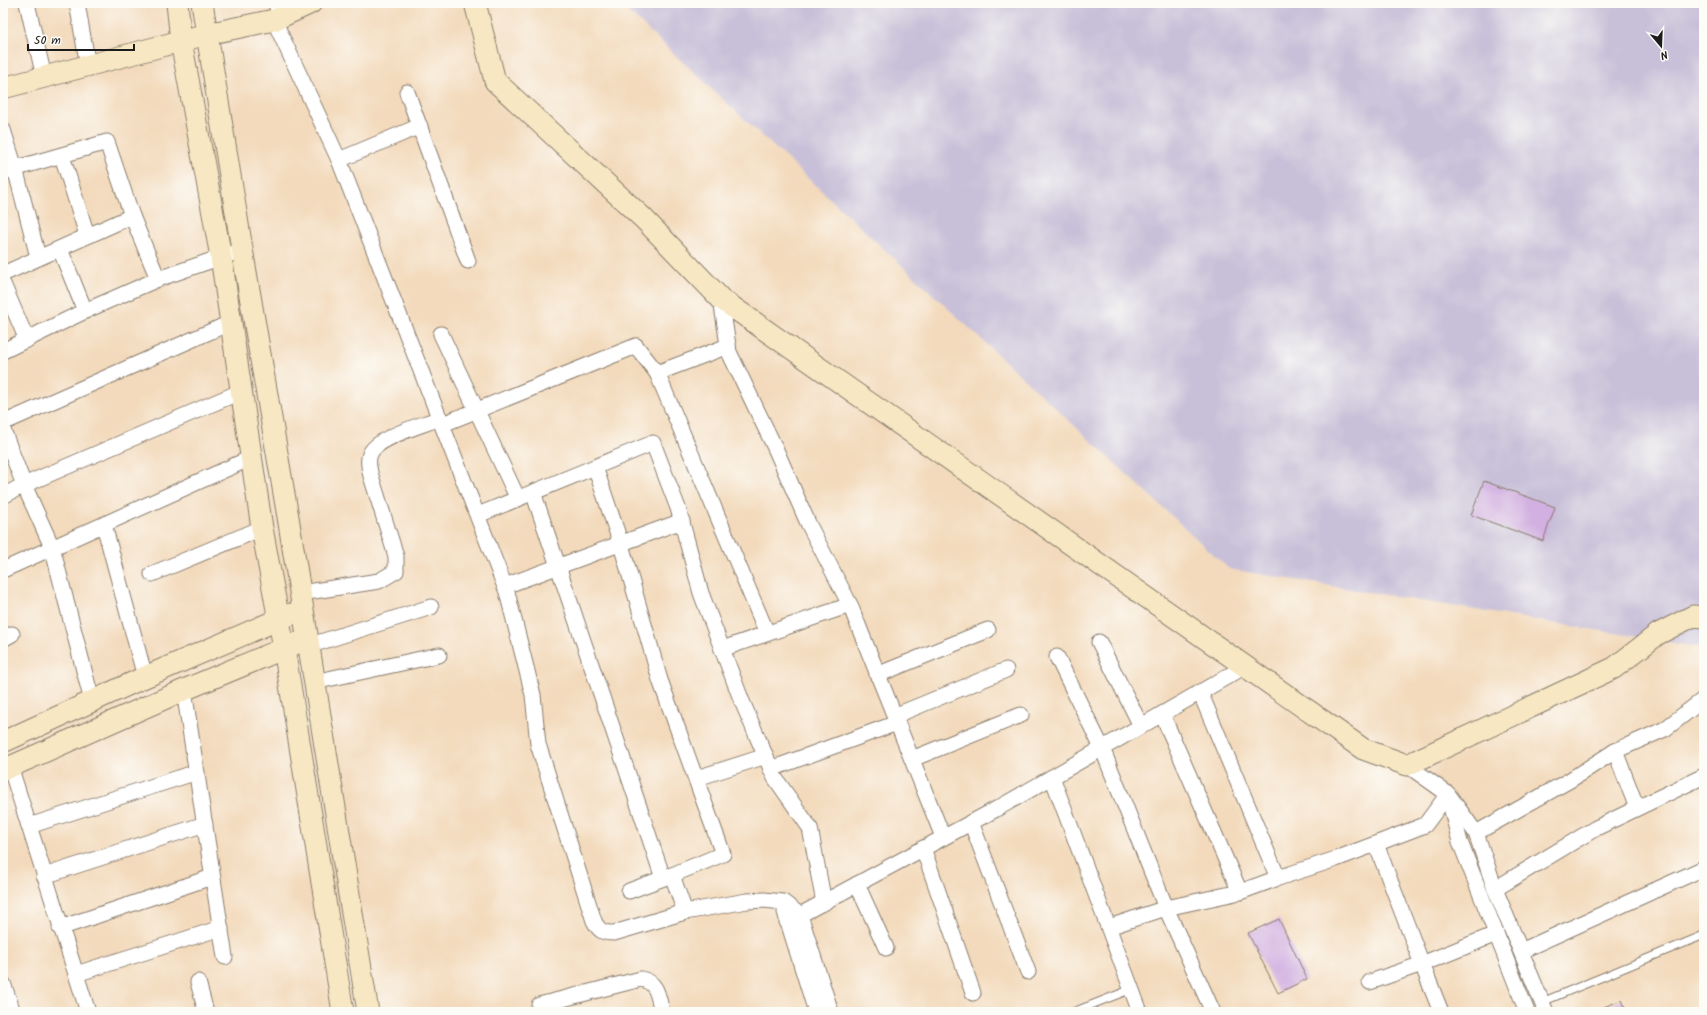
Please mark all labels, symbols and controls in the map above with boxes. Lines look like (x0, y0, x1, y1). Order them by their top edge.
scale bar (28, 26, 134, 52)
north arrow (1641, 26, 1681, 66)
text: 50 m (34, 31, 61, 50)
text: N (1658, 45, 1670, 64)

